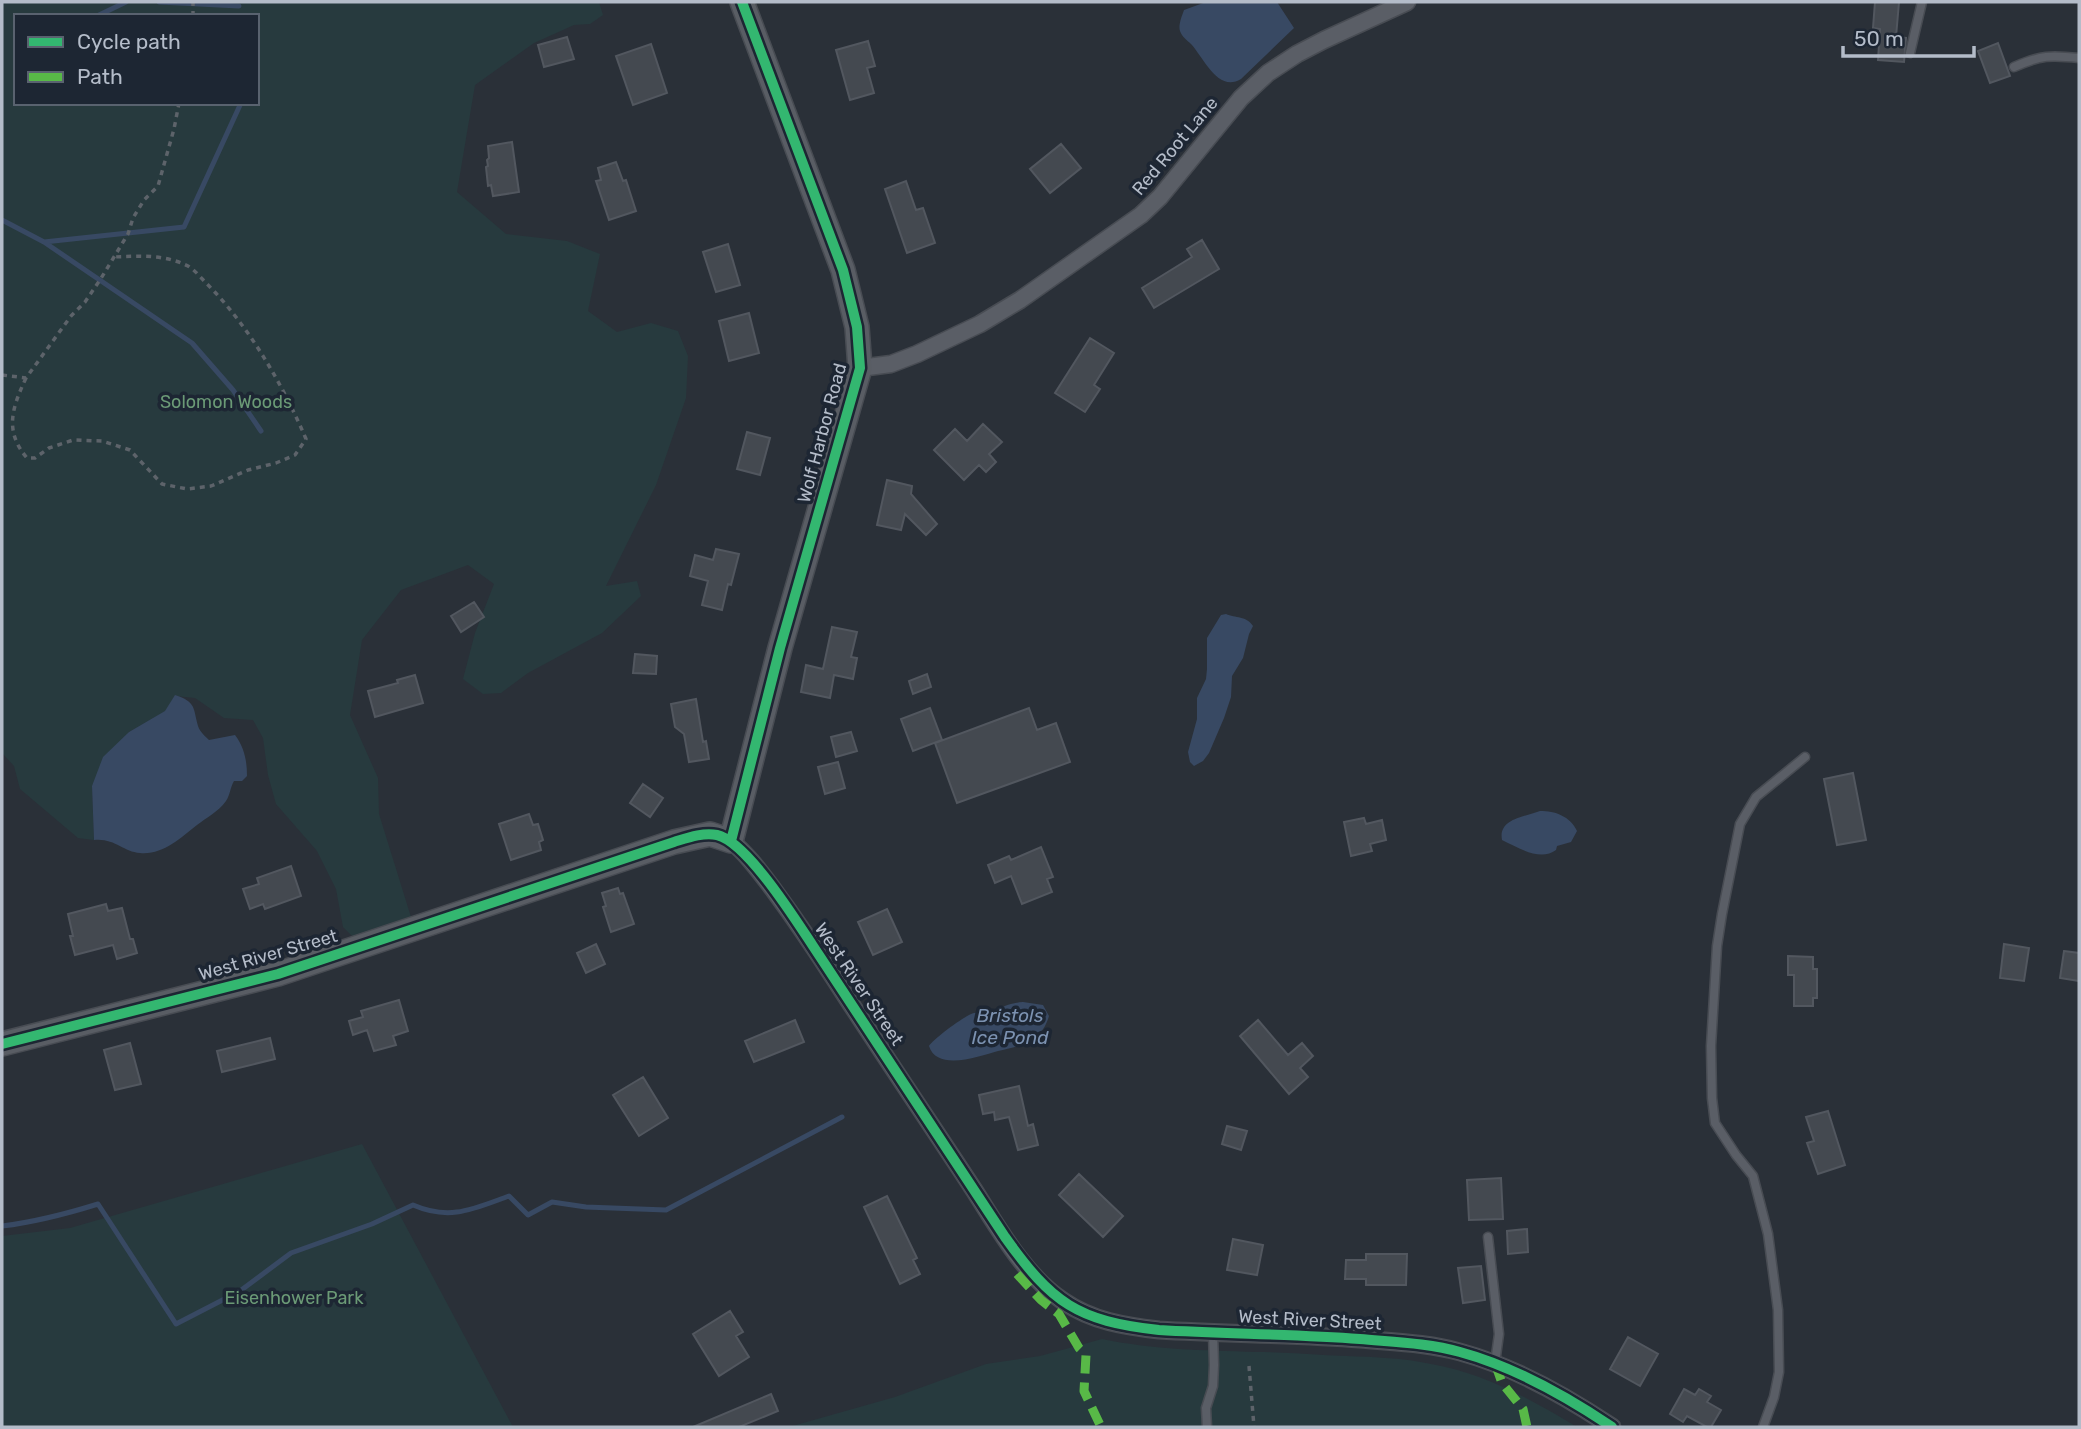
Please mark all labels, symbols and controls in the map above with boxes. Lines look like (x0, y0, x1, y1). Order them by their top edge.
legend (14, 14, 259, 105)
scale bar (1843, 14, 1974, 58)
text: 50 m (1854, 26, 1904, 51)
text: Cycle path (77, 29, 181, 54)
text: Path (77, 64, 123, 89)
street label: Red Root Lane (1127, 92, 1223, 200)
street label: Wolf Harbor Road (793, 361, 851, 505)
park label: Solomon Woods (160, 391, 292, 413)
street label: West River Street (810, 918, 908, 1050)
street label: West River Street (196, 925, 340, 985)
water label: Bristols Ice Pond (972, 1004, 1049, 1049)
park label: Eisenhower Park (224, 1287, 364, 1309)
street label: West River Street (1238, 1305, 1382, 1335)

